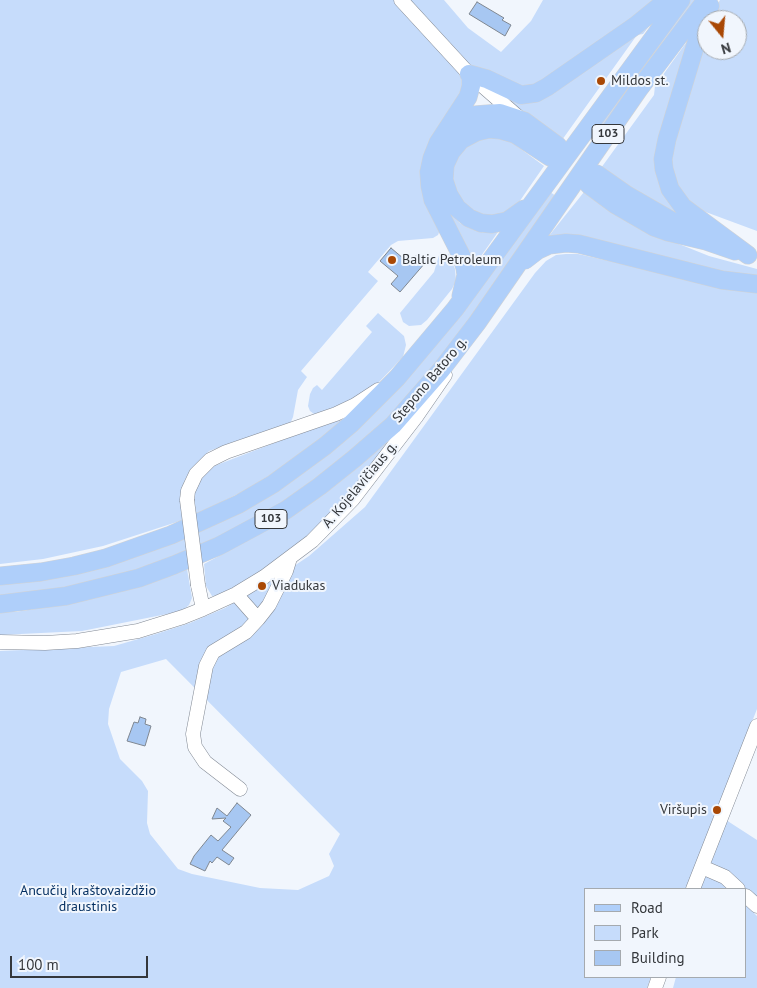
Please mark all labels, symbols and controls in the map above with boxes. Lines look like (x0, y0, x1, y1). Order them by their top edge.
north arrow (697, 10, 747, 60)
text: N (719, 38, 733, 58)
place label: Mildos st. (611, 73, 668, 89)
marker: Mildos st. (595, 75, 607, 87)
road number: 103 (592, 125, 624, 144)
place label: Baltic Petroleum (402, 252, 501, 268)
marker: Baltic Petroleum (386, 254, 398, 266)
street label: Stepono Batoro g. (389, 334, 471, 426)
street label: A. Kojelavičiaus g. (319, 438, 401, 532)
road number: 103 (255, 509, 287, 528)
place label: Viadukas (272, 578, 325, 594)
marker: Viadukas (256, 580, 268, 592)
place label: Viršupis (660, 802, 707, 818)
marker: Viršupis (711, 804, 723, 816)
park label: Ancučių kraštovaizdžio draustinis (20, 883, 156, 916)
legend (584, 888, 747, 978)
text: Road (631, 898, 663, 917)
text: Park (631, 923, 659, 942)
scale bar (12, 946, 150, 978)
text: Building (631, 948, 685, 967)
text: 100 m (18, 955, 59, 974)

